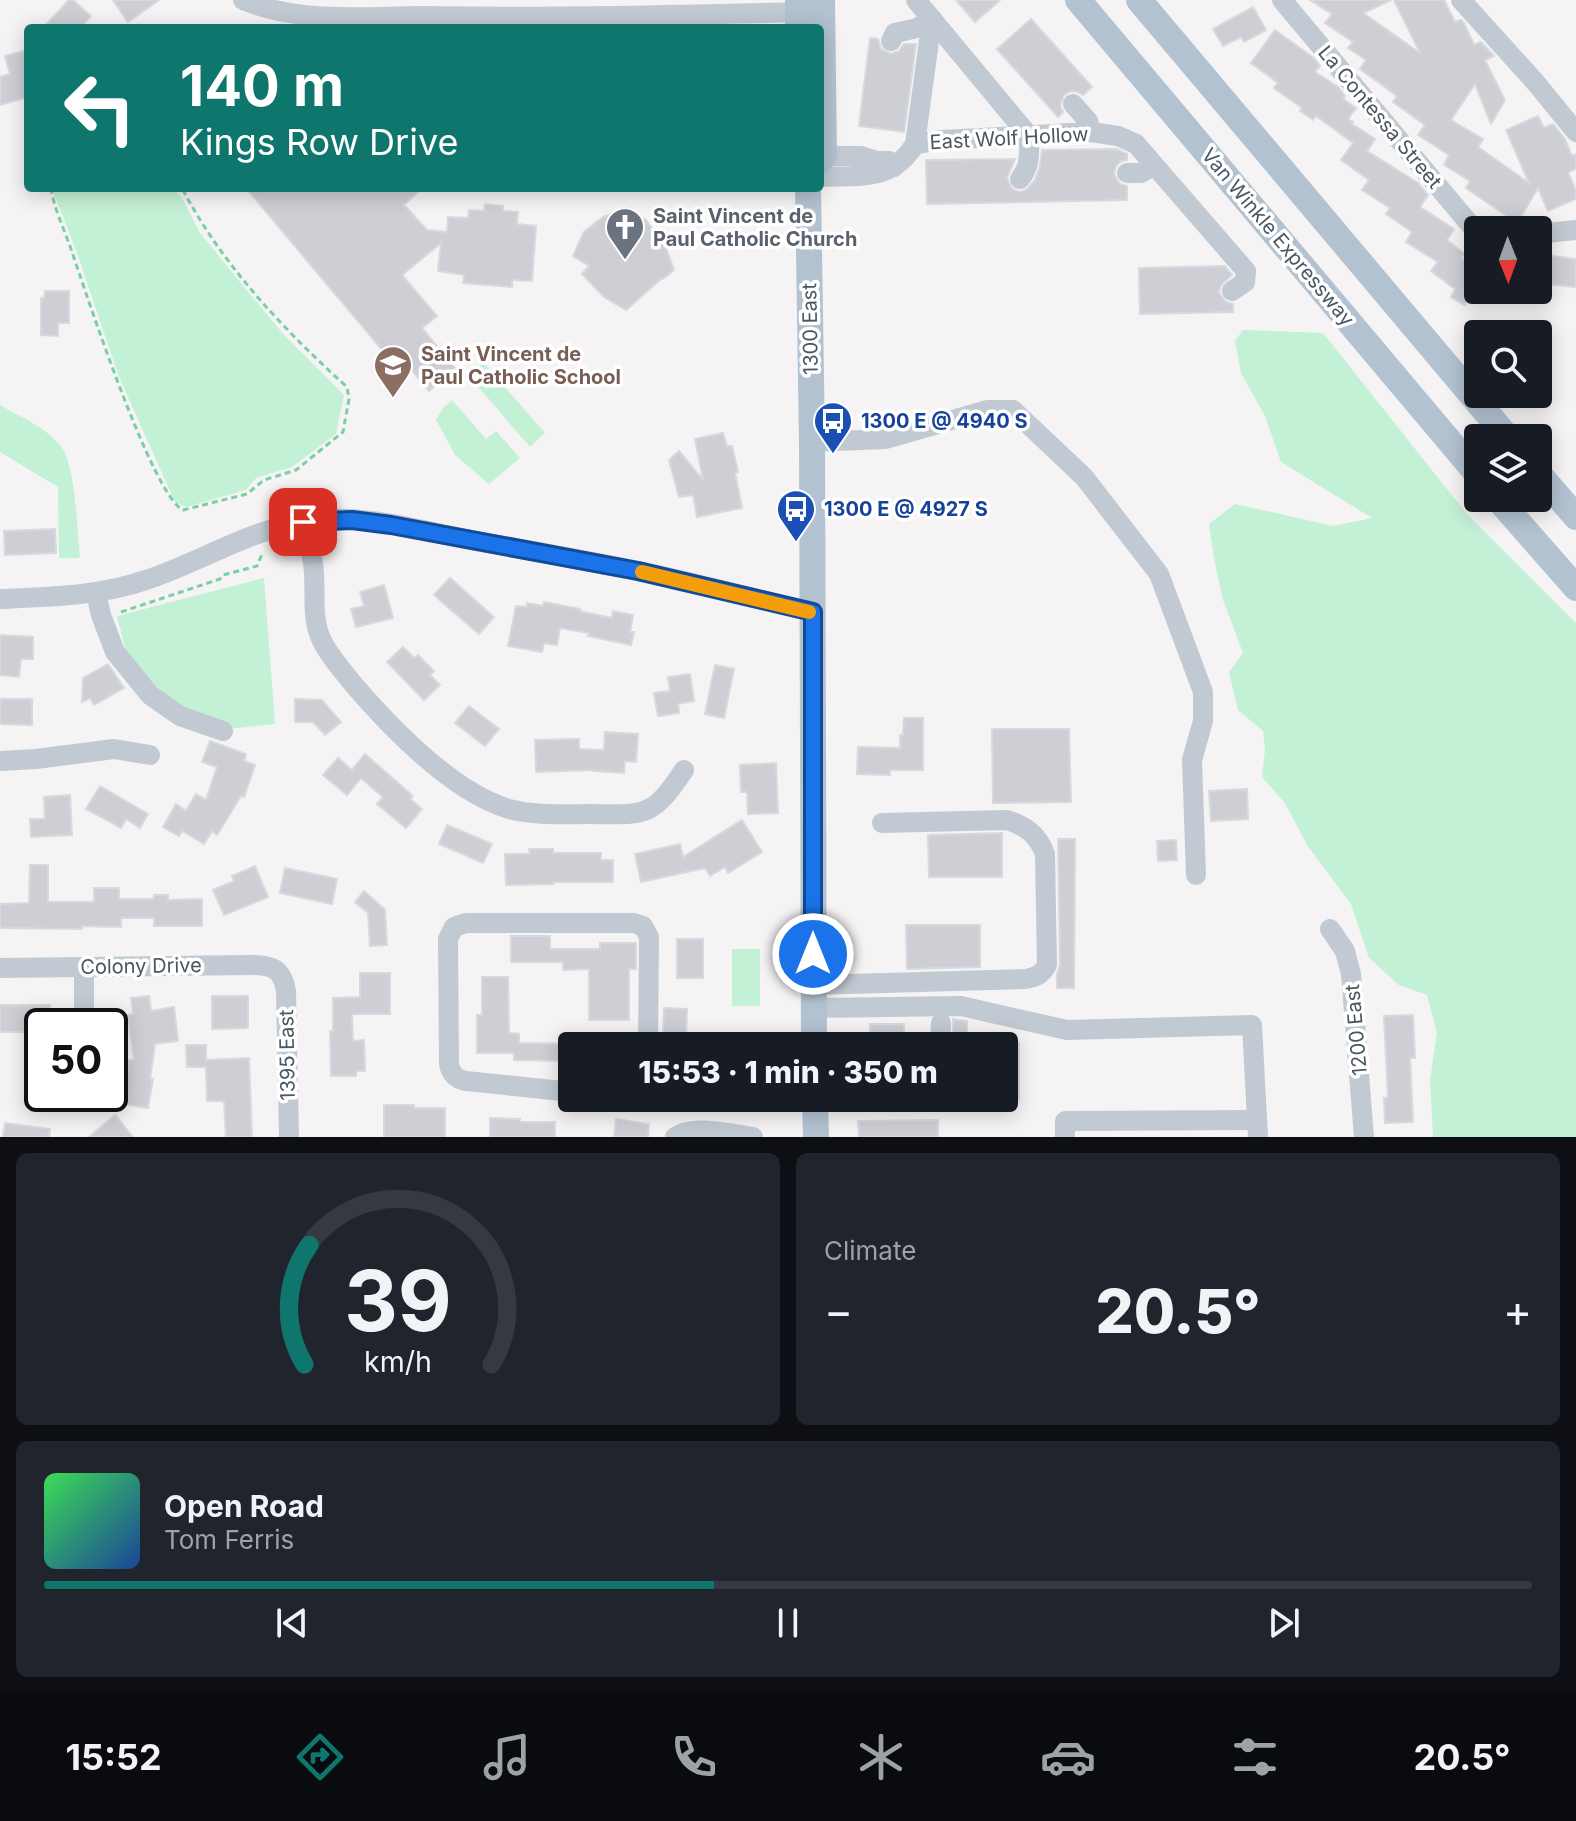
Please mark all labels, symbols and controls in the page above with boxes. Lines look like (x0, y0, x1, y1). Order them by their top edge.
street label: La Contessa Street (1313, 41, 1447, 194)
text: 140 m (180, 52, 344, 120)
icon: left (48, 56, 152, 160)
text: Kings Row Drive (180, 120, 458, 164)
street label: East Wolf Hollow (929, 122, 1089, 154)
street label: Van Winkle Expressway (1197, 143, 1359, 331)
place label: Saint Vincent de Paul Catholic Church (653, 204, 857, 251)
church icon: Saint Vincent de Paul Catholic Church (604, 206, 646, 261)
north arrow (1464, 216, 1552, 304)
map controls (1464, 216, 1552, 512)
street label: 1300 East (797, 282, 823, 375)
button: search (1464, 320, 1552, 408)
place label: Saint Vincent de Paul Catholic School (421, 342, 621, 389)
school or university icon: Saint Vincent de Paul Catholic School (372, 344, 414, 399)
bus stop icon: 1300 E @ 4940 S (812, 400, 854, 455)
place label: 1300 E @ 4940 S (861, 409, 1028, 433)
button: layers (1464, 424, 1552, 512)
pin (269, 488, 337, 556)
bus stop icon: 1300 E @ 4927 S (775, 488, 817, 543)
place label: 1300 E @ 4927 S (824, 497, 988, 521)
icon: arrive (281, 500, 325, 544)
position arrow (771, 912, 855, 996)
street label: Colony Drive (80, 953, 202, 979)
street label: 1200 East (1340, 983, 1372, 1077)
speed limit sign: 50 (24, 1008, 128, 1112)
street label: 1395 East (274, 1009, 300, 1101)
text: 15:53 · 1 min · 350 m (638, 1054, 938, 1090)
text: Climate (824, 1235, 916, 1266)
text: 39 (344, 1250, 452, 1351)
text: 20.5° (1095, 1275, 1261, 1347)
text: − (824, 1284, 853, 1338)
text: + (1503, 1284, 1532, 1338)
text: km/h (364, 1344, 432, 1379)
text: Open Road (164, 1488, 324, 1524)
text: Tom Ferris (164, 1524, 294, 1555)
icon: previous (270, 1601, 314, 1645)
icon: pause (766, 1601, 810, 1645)
icon: next (1262, 1601, 1306, 1645)
icon: directions (292, 1729, 348, 1785)
icon: music (479, 1729, 535, 1785)
icon: phone (666, 1729, 722, 1785)
icon: climate (853, 1729, 909, 1785)
icon: car (1040, 1729, 1096, 1785)
icon: filters (1227, 1729, 1283, 1785)
text: 15:52 (65, 1735, 162, 1779)
text: 20.5° (1413, 1735, 1511, 1779)

